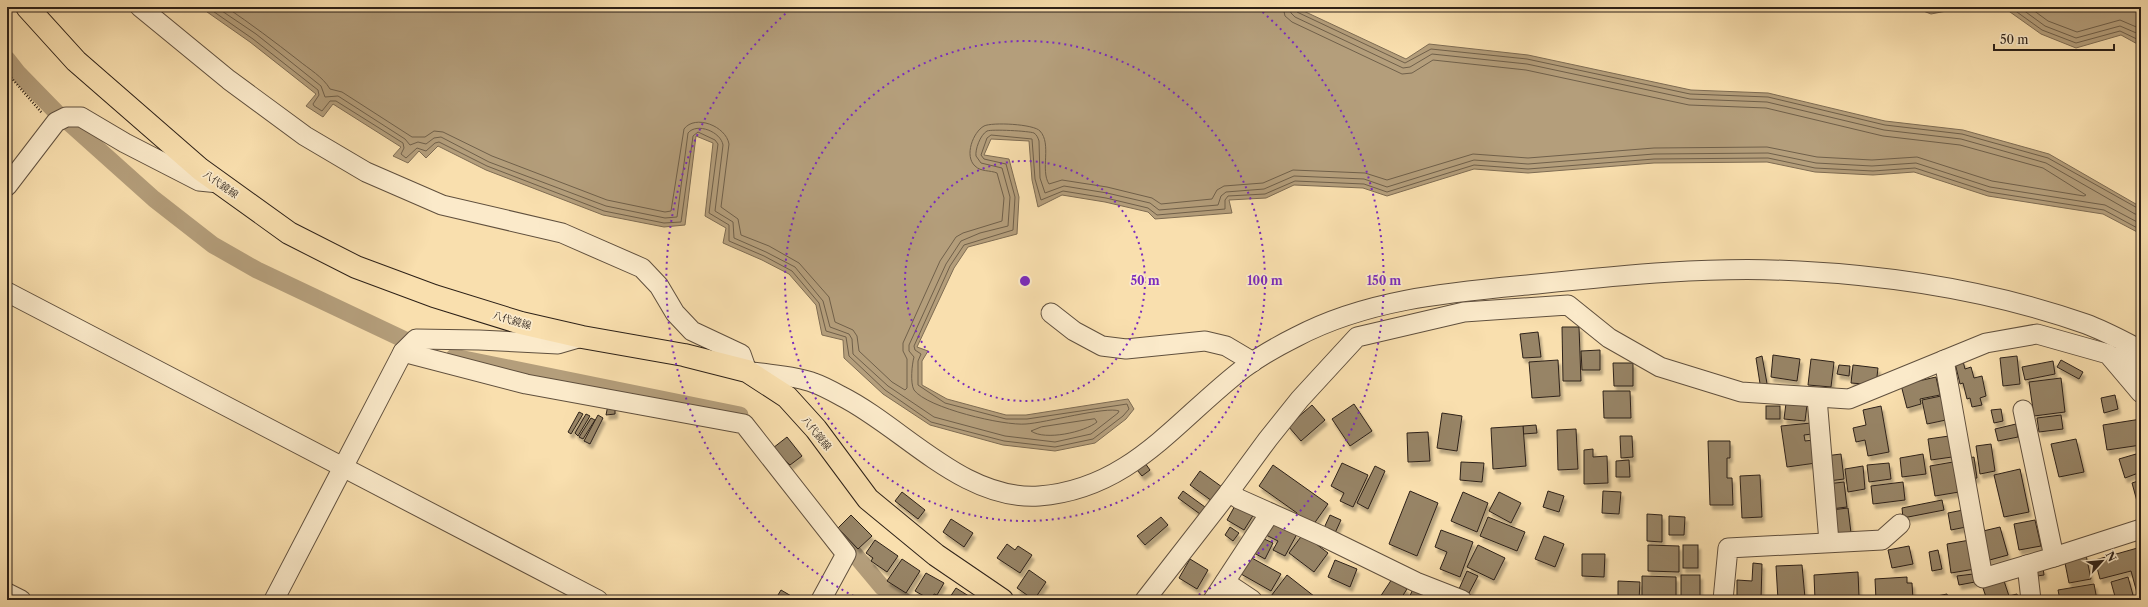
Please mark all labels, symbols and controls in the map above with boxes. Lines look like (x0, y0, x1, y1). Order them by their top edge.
scale bar (1994, 26, 2114, 52)
text: 50 m (2000, 32, 2029, 47)
street label: 八代鏡線 (201, 168, 241, 201)
text: 50 m (1130, 273, 1160, 288)
text: 100 m (1247, 273, 1283, 288)
text: 150 m (1367, 273, 1401, 288)
centre of rings (1018, 274, 1032, 288)
street label: 八代鏡線 (491, 309, 533, 332)
street label: 八代鏡線 (799, 414, 834, 453)
north arrow (2082, 541, 2122, 581)
text: N (2103, 549, 2120, 564)

